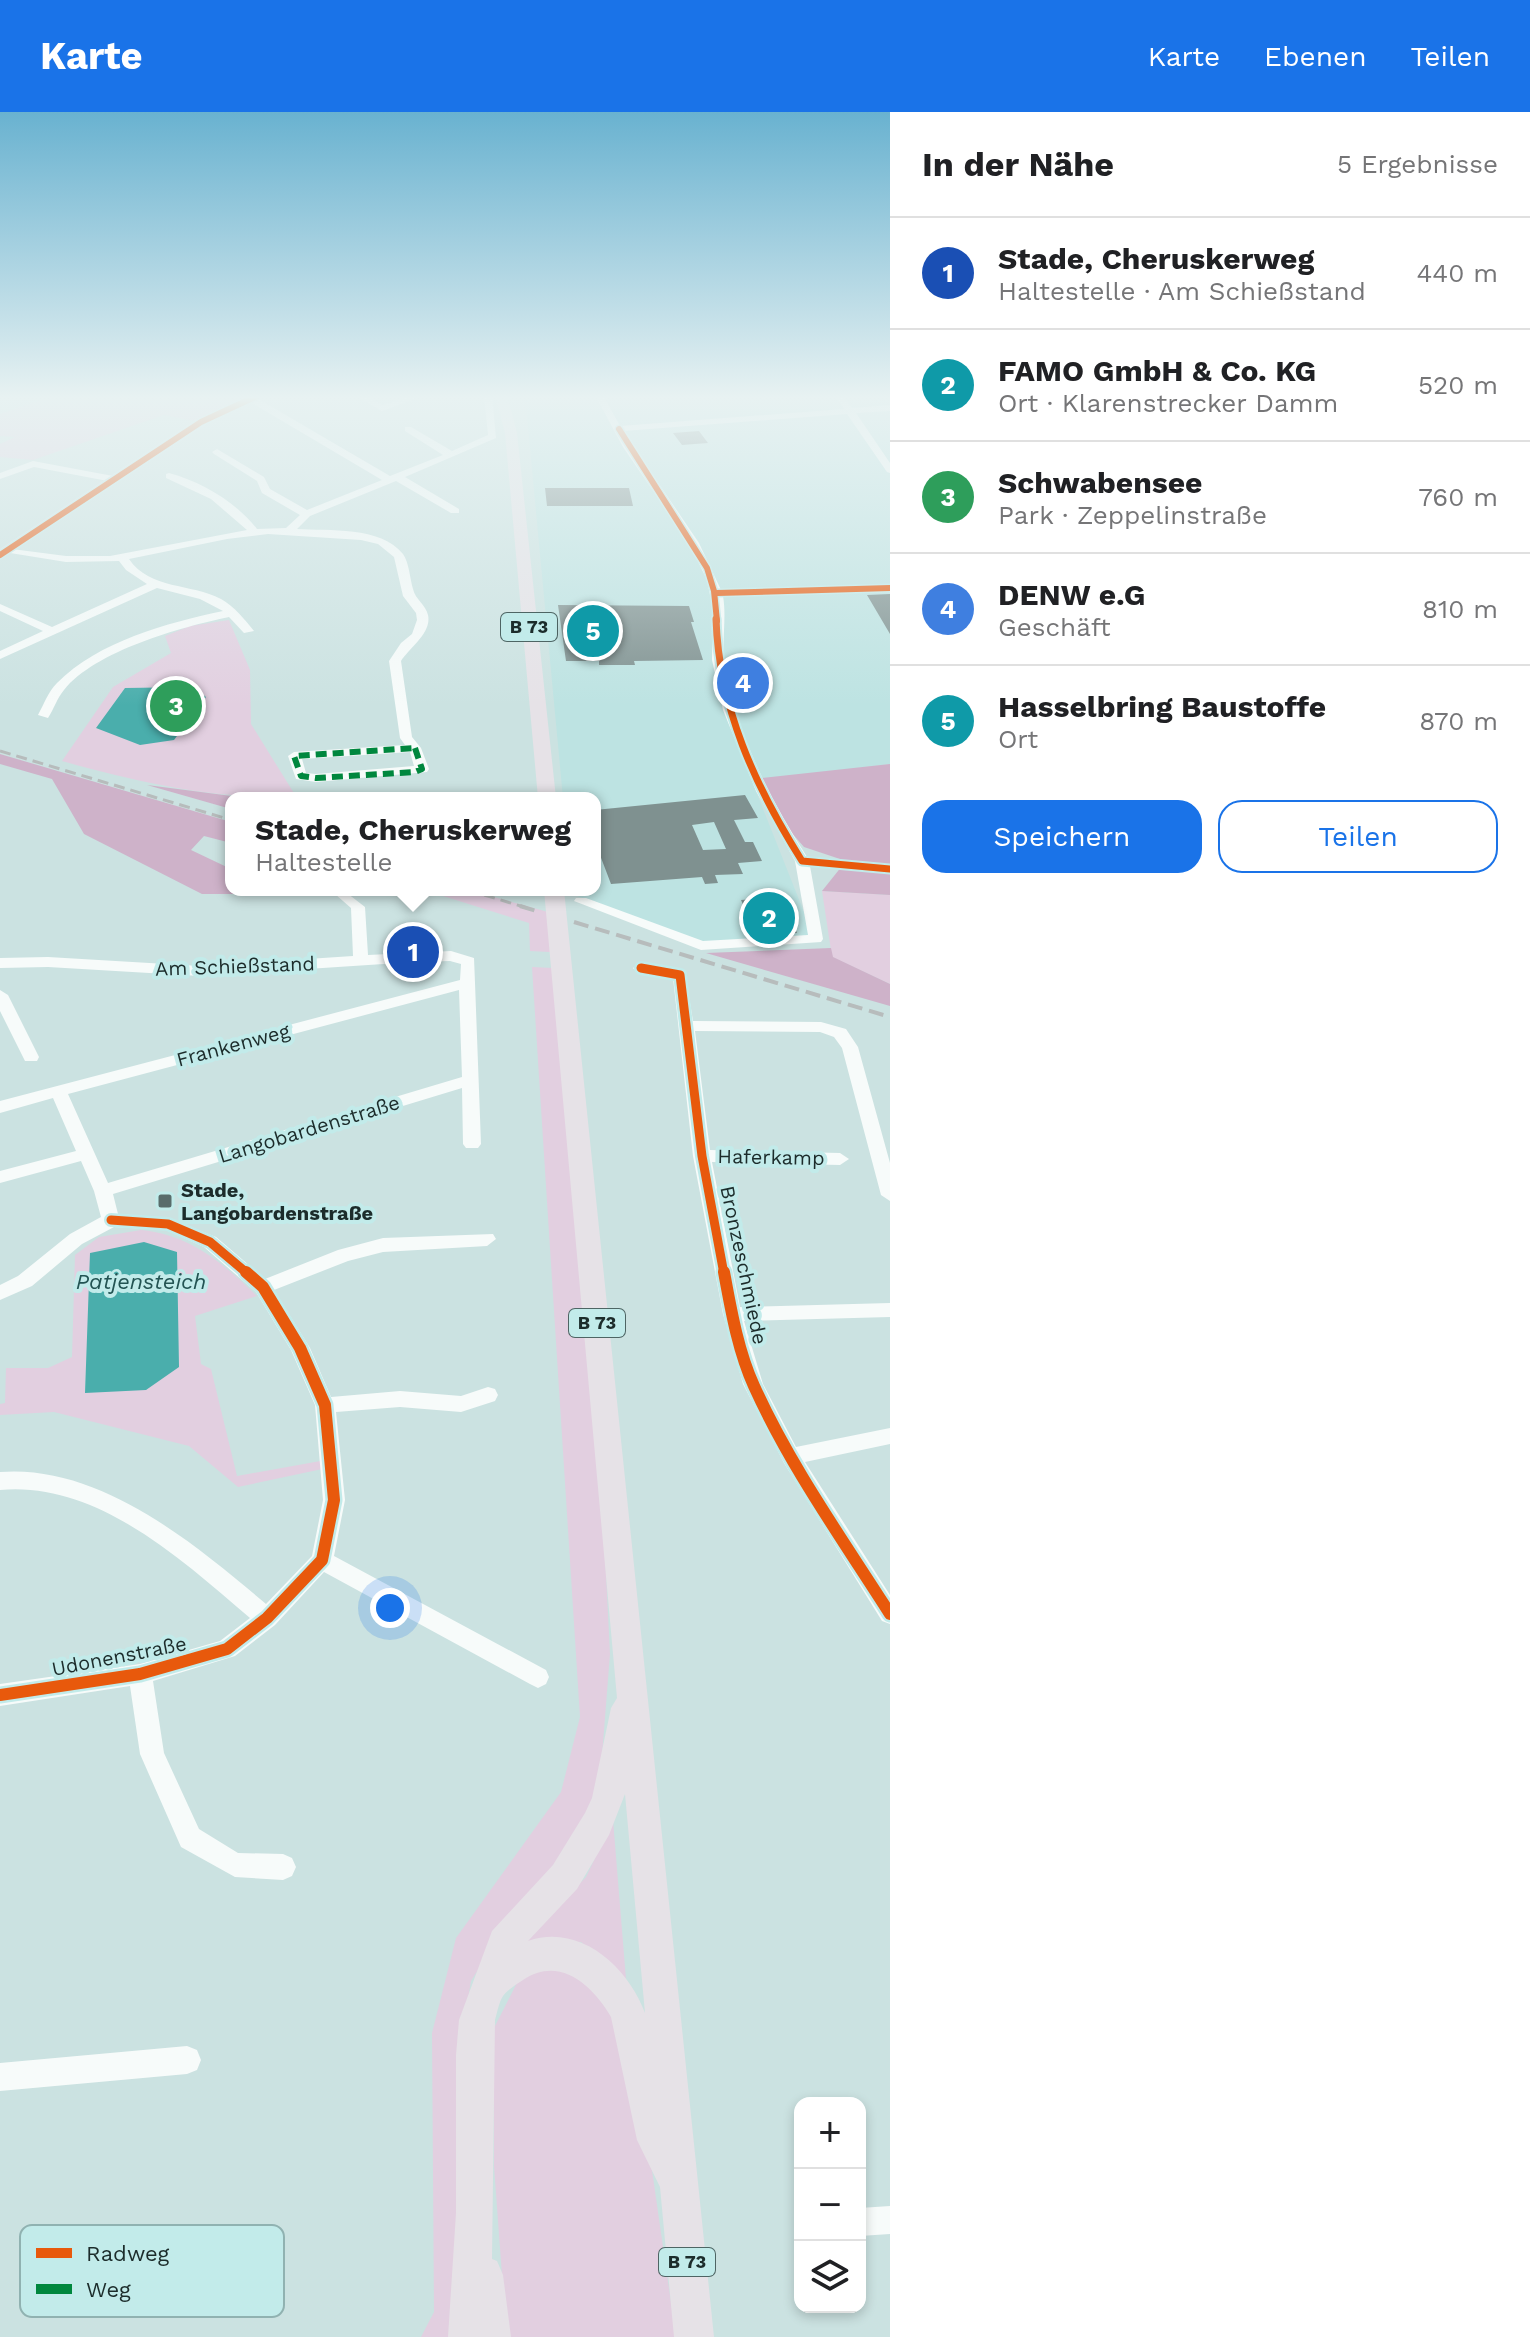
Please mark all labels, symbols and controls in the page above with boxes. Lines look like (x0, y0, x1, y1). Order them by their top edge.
text: Karte (40, 34, 143, 78)
text: Karte (1148, 40, 1220, 73)
text: Ebenen (1264, 40, 1367, 73)
text: Teilen (1411, 40, 1490, 73)
text: In der Nähe (922, 144, 1114, 184)
text: 5 Ergebnisse (1337, 149, 1498, 179)
text: Stade, Cheruskerweg (998, 241, 1314, 276)
text: 1 (942, 258, 954, 288)
text: 440 m (1416, 258, 1498, 288)
text: Haltestelle · Am Schießstand (998, 276, 1366, 306)
text: FAMO GmbH & Co. KG (998, 353, 1316, 388)
text: 2 (940, 370, 956, 400)
text: 520 m (1418, 370, 1498, 400)
text: Ort · Klarenstrecker Damm (998, 388, 1338, 418)
text: Schwabensee (998, 465, 1202, 500)
text: 3 (940, 482, 956, 512)
text: 760 m (1418, 482, 1498, 512)
text: Park · Zeppelinstraße (998, 500, 1267, 530)
text: DENW e.G (998, 577, 1146, 612)
text: 4 (940, 594, 956, 624)
text: 810 m (1422, 594, 1498, 624)
pin: 5 (567, 601, 619, 661)
text: Geschäft (998, 612, 1111, 642)
road number: B 73 (501, 613, 557, 641)
pin: 4 (717, 653, 769, 713)
pin: 3 (150, 676, 202, 736)
text: Hasselbring Baustoffe (998, 689, 1326, 724)
text: 5 (940, 706, 956, 736)
text: 870 m (1419, 706, 1498, 736)
text: Ort (998, 724, 1038, 754)
popup (225, 792, 601, 896)
button: Speichern (922, 800, 1202, 873)
button: Teilen (1218, 800, 1498, 873)
text: Stade, Cheruskerweg (255, 812, 571, 847)
text: Haltestelle (255, 847, 392, 877)
pin: 2 (743, 888, 795, 948)
pin: 1 (387, 922, 439, 982)
street label: Am Schießstand (155, 951, 315, 981)
street label: Frankenweg (174, 1018, 293, 1072)
street label: Langobardenstraße (215, 1090, 403, 1168)
street label: Haferkamp (717, 1144, 825, 1170)
place label: Stade, Langobardenstraße (181, 1178, 373, 1225)
street label: Bronzeschmiede (715, 1184, 773, 1346)
marker: Stade, Langobardenstraße (156, 1192, 174, 1210)
water label: Patjensteich (76, 1269, 206, 1294)
road number: B 73 (569, 1309, 625, 1337)
your location (370, 1588, 410, 1628)
street label: Udonenstraße (50, 1631, 188, 1681)
map controls (794, 2097, 866, 2313)
button: + (794, 2097, 866, 2169)
button: − (794, 2169, 866, 2241)
legend (20, 2225, 284, 2317)
text: Radweg (86, 2241, 170, 2266)
button: layers (794, 2241, 866, 2313)
road number: B 73 (659, 2248, 715, 2276)
text: Weg (86, 2277, 131, 2302)

